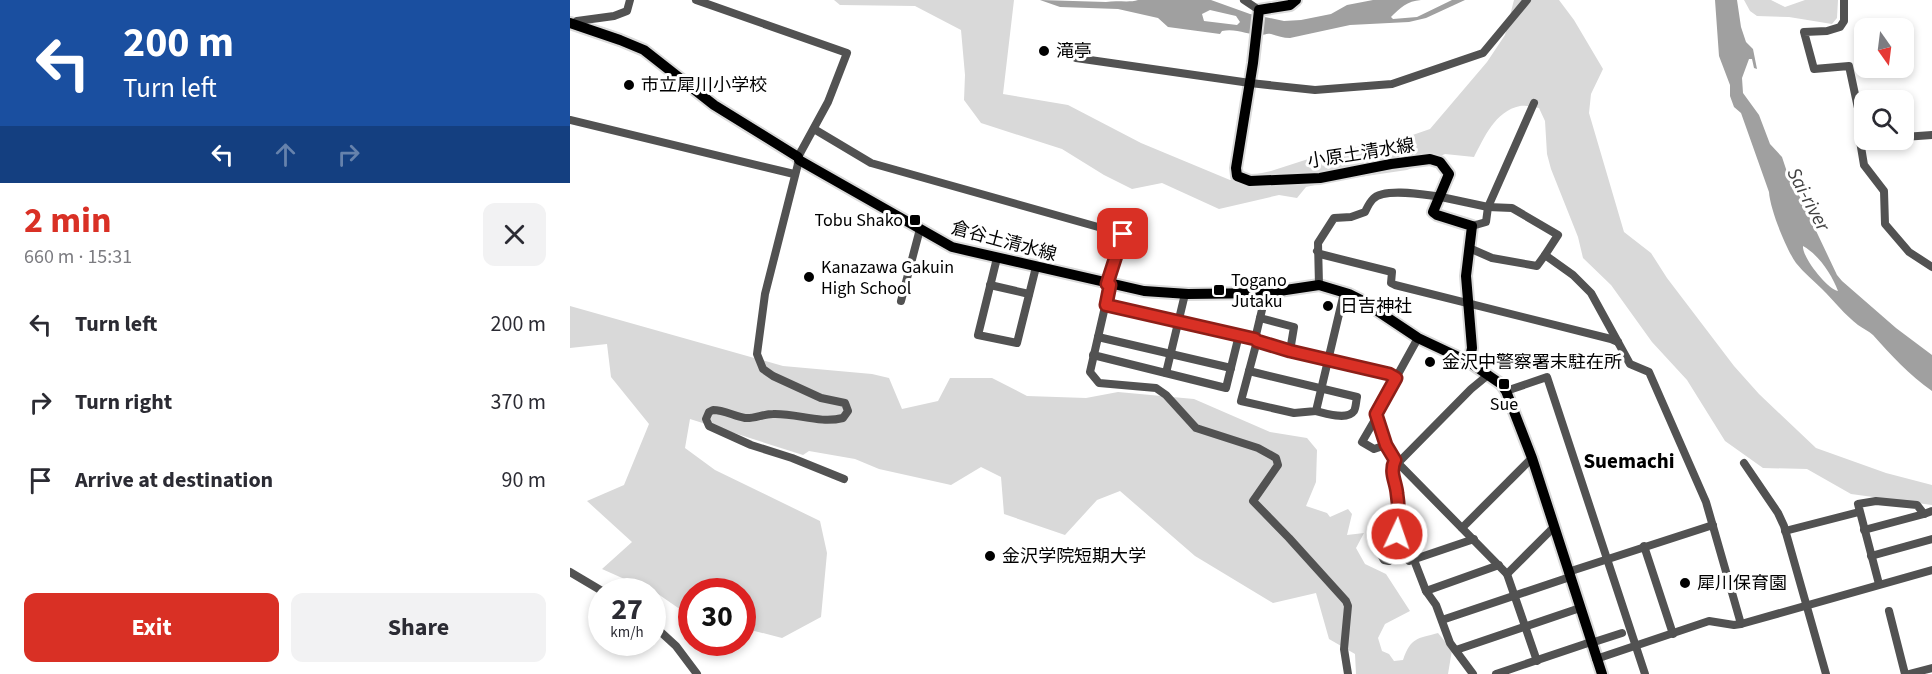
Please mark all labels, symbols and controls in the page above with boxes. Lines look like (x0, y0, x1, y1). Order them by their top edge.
text: 200 m (123, 13, 234, 73)
north arrow (1854, 18, 1914, 78)
map controls (1854, 18, 1914, 150)
icon: left (24, 24, 102, 102)
place label: 滝亭 (1056, 39, 1092, 64)
marker: 滝亭 (1037, 44, 1051, 58)
text: Turn left (123, 69, 217, 108)
place label: 市立犀川小学校 (641, 73, 767, 98)
marker: 市立犀川小学校 (622, 78, 636, 92)
button: search (1854, 90, 1914, 150)
street label: 小原土清水線 (1306, 133, 1416, 174)
icon: left (206, 138, 239, 171)
icon: ahead (269, 138, 302, 171)
icon: right (332, 138, 365, 171)
water label: Sai-river (1780, 163, 1837, 237)
text: 2 min (24, 195, 112, 246)
button: close (483, 203, 546, 266)
place label: Tobu Shako (815, 208, 903, 233)
pin (1097, 208, 1148, 259)
marker: Tobu Shako (908, 213, 922, 227)
street label: 倉谷土清水線 (948, 215, 1059, 268)
icon: arrive (1106, 217, 1139, 250)
text: 660 m · 15:31 (24, 243, 132, 271)
place label: Kanazawa Gakuin High School (821, 255, 954, 301)
place label: Togano Jutaku (1231, 268, 1287, 314)
marker: Kanazawa Gakuin High School (802, 270, 816, 284)
marker: Togano Jutaku (1212, 283, 1226, 297)
place label: 日吉神社 (1340, 294, 1412, 319)
marker: 日吉神社 (1321, 299, 1335, 313)
icon: left (24, 308, 57, 341)
text: Turn left (75, 308, 157, 340)
text: 200 m (491, 308, 546, 340)
place label: 金沢中警察署末駐在所 (1442, 350, 1622, 375)
marker: 金沢中警察署末駐在所 (1423, 355, 1437, 369)
marker: Sue (1497, 377, 1511, 391)
icon: right (24, 386, 57, 419)
text: Turn right (75, 386, 172, 418)
text: 370 m (491, 386, 546, 418)
place label: Sue (1490, 392, 1518, 417)
district label: Suemachi (1583, 446, 1675, 476)
icon: arrive (24, 464, 57, 497)
text: Arrive at destination (75, 464, 273, 496)
text: 90 m (501, 464, 546, 496)
position arrow (1365, 502, 1429, 566)
place label: 金沢学院短期大学 (1002, 544, 1146, 569)
marker: 金沢学院短期大学 (983, 549, 997, 563)
place label: 犀川保育園 (1697, 571, 1787, 596)
marker: 犀川保育園 (1678, 576, 1692, 590)
speed limit sign: 30 (678, 578, 756, 656)
text: 27 (611, 588, 643, 631)
button: Exit (24, 593, 279, 662)
button: Share (291, 593, 546, 662)
text: km/h (610, 622, 644, 643)

